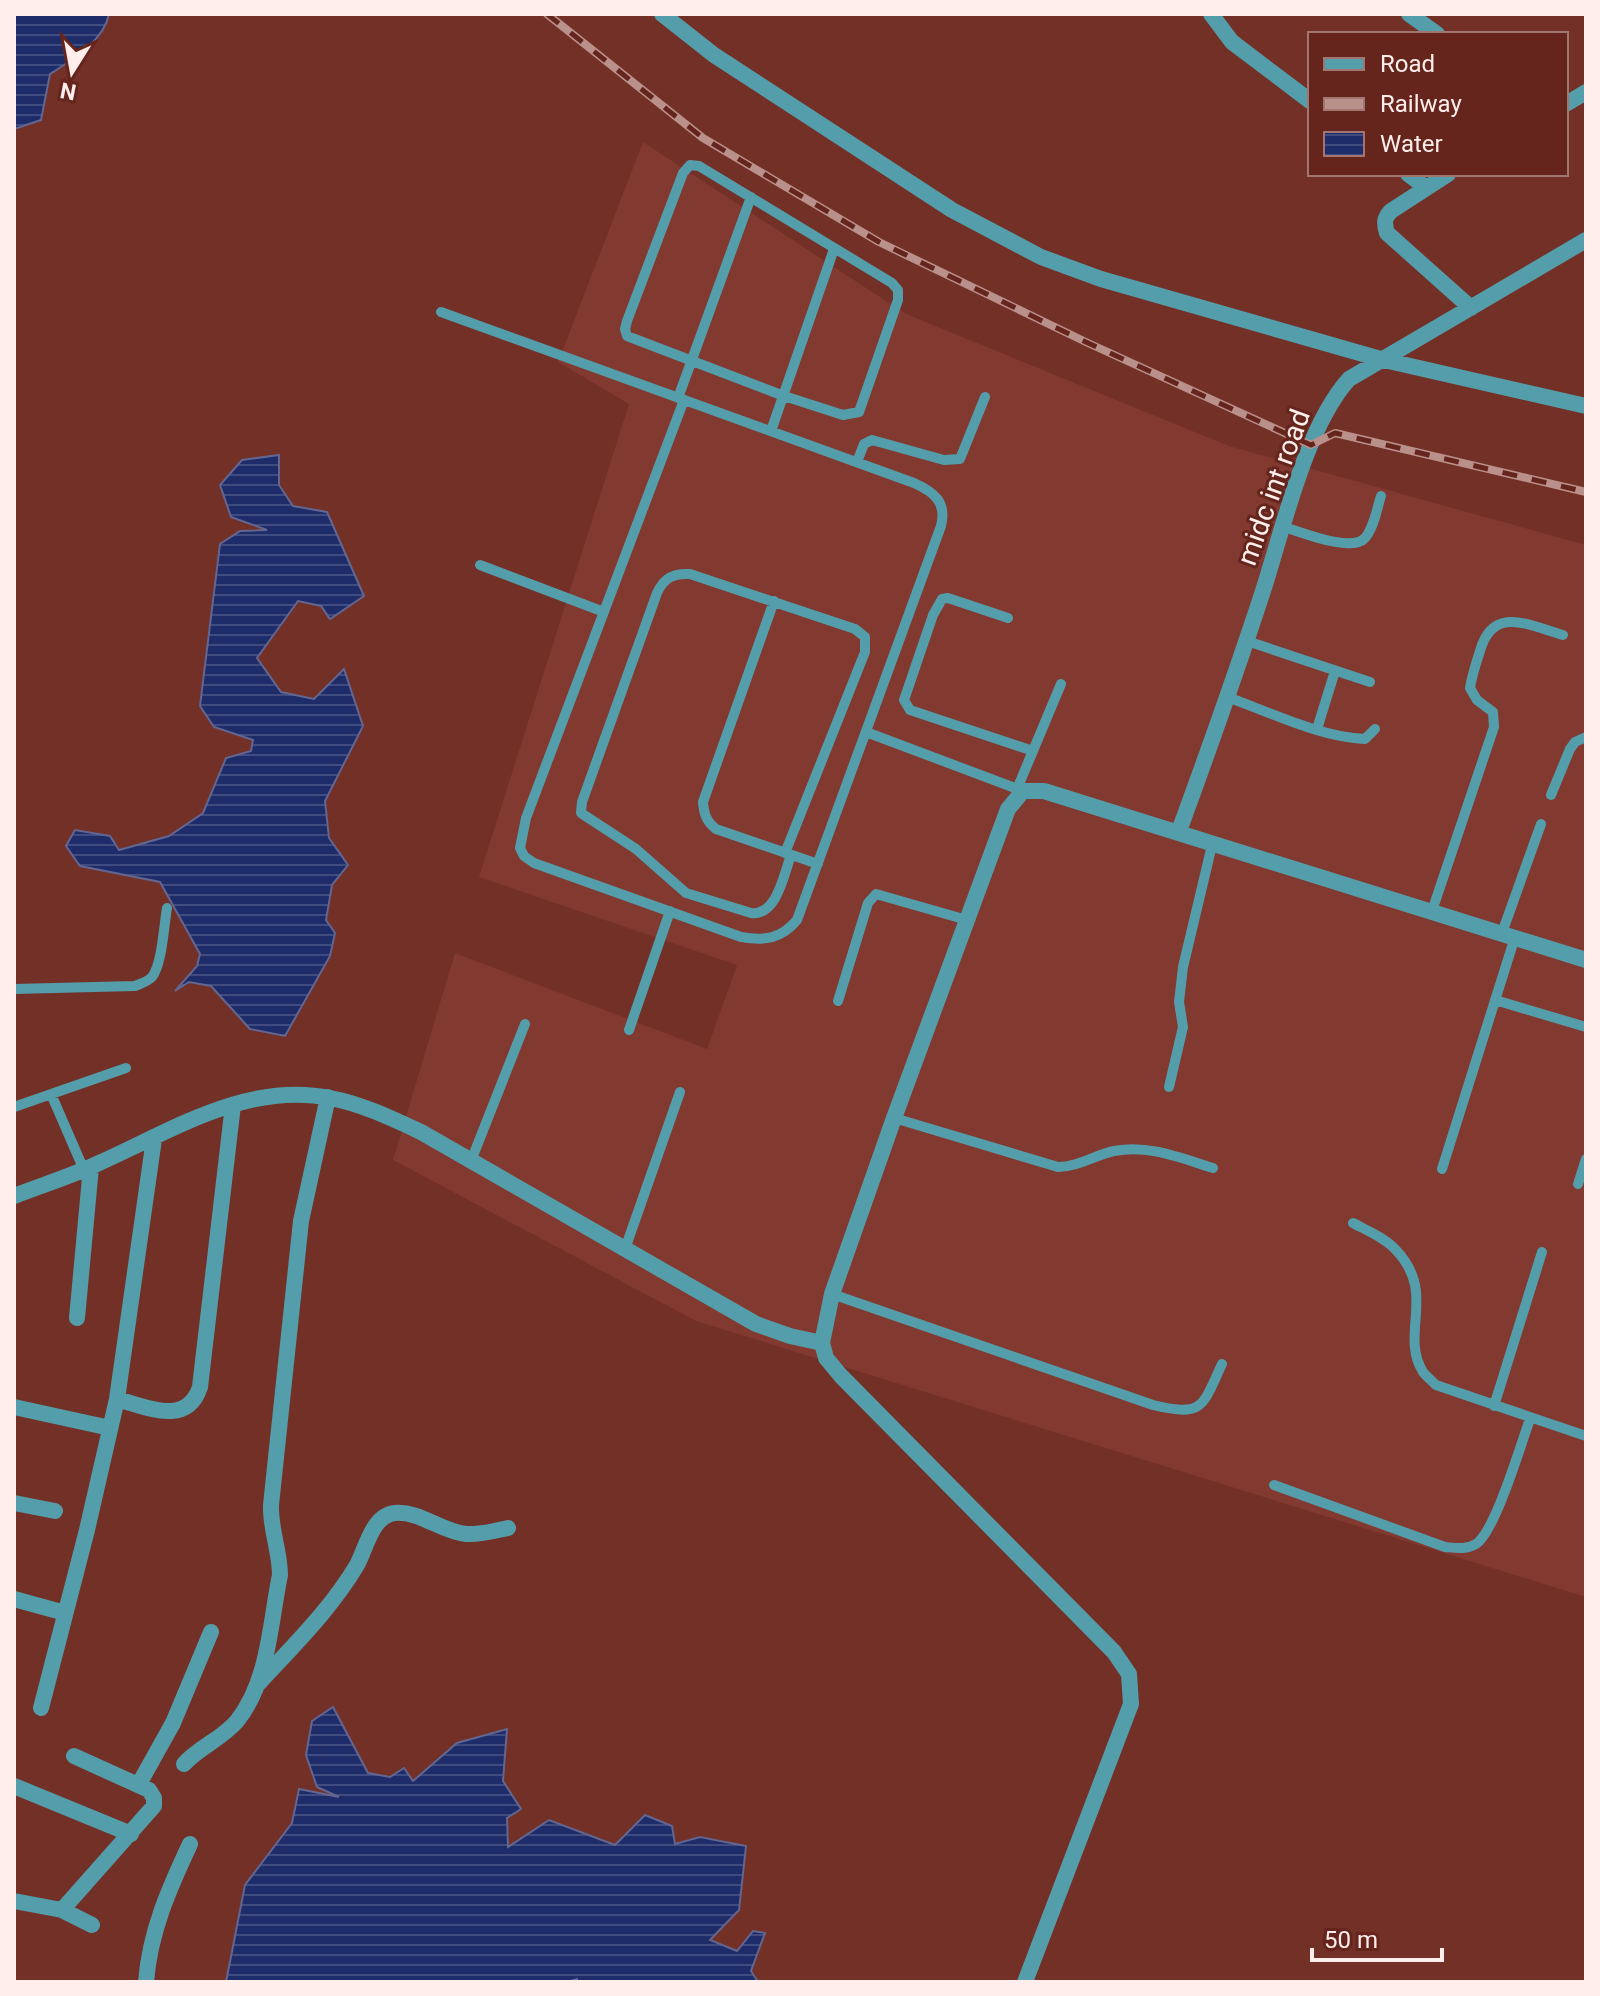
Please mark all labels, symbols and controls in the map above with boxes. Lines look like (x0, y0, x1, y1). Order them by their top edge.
north arrow (32, 32, 112, 112)
legend (1308, 32, 1568, 176)
text: Road (1380, 50, 1435, 78)
text: N (58, 77, 78, 105)
text: Railway (1380, 90, 1462, 118)
text: Water (1380, 130, 1443, 158)
street label: midc int road (1230, 405, 1317, 570)
scale bar (1312, 1912, 1442, 1962)
text: 50 m (1324, 1926, 1378, 1954)

